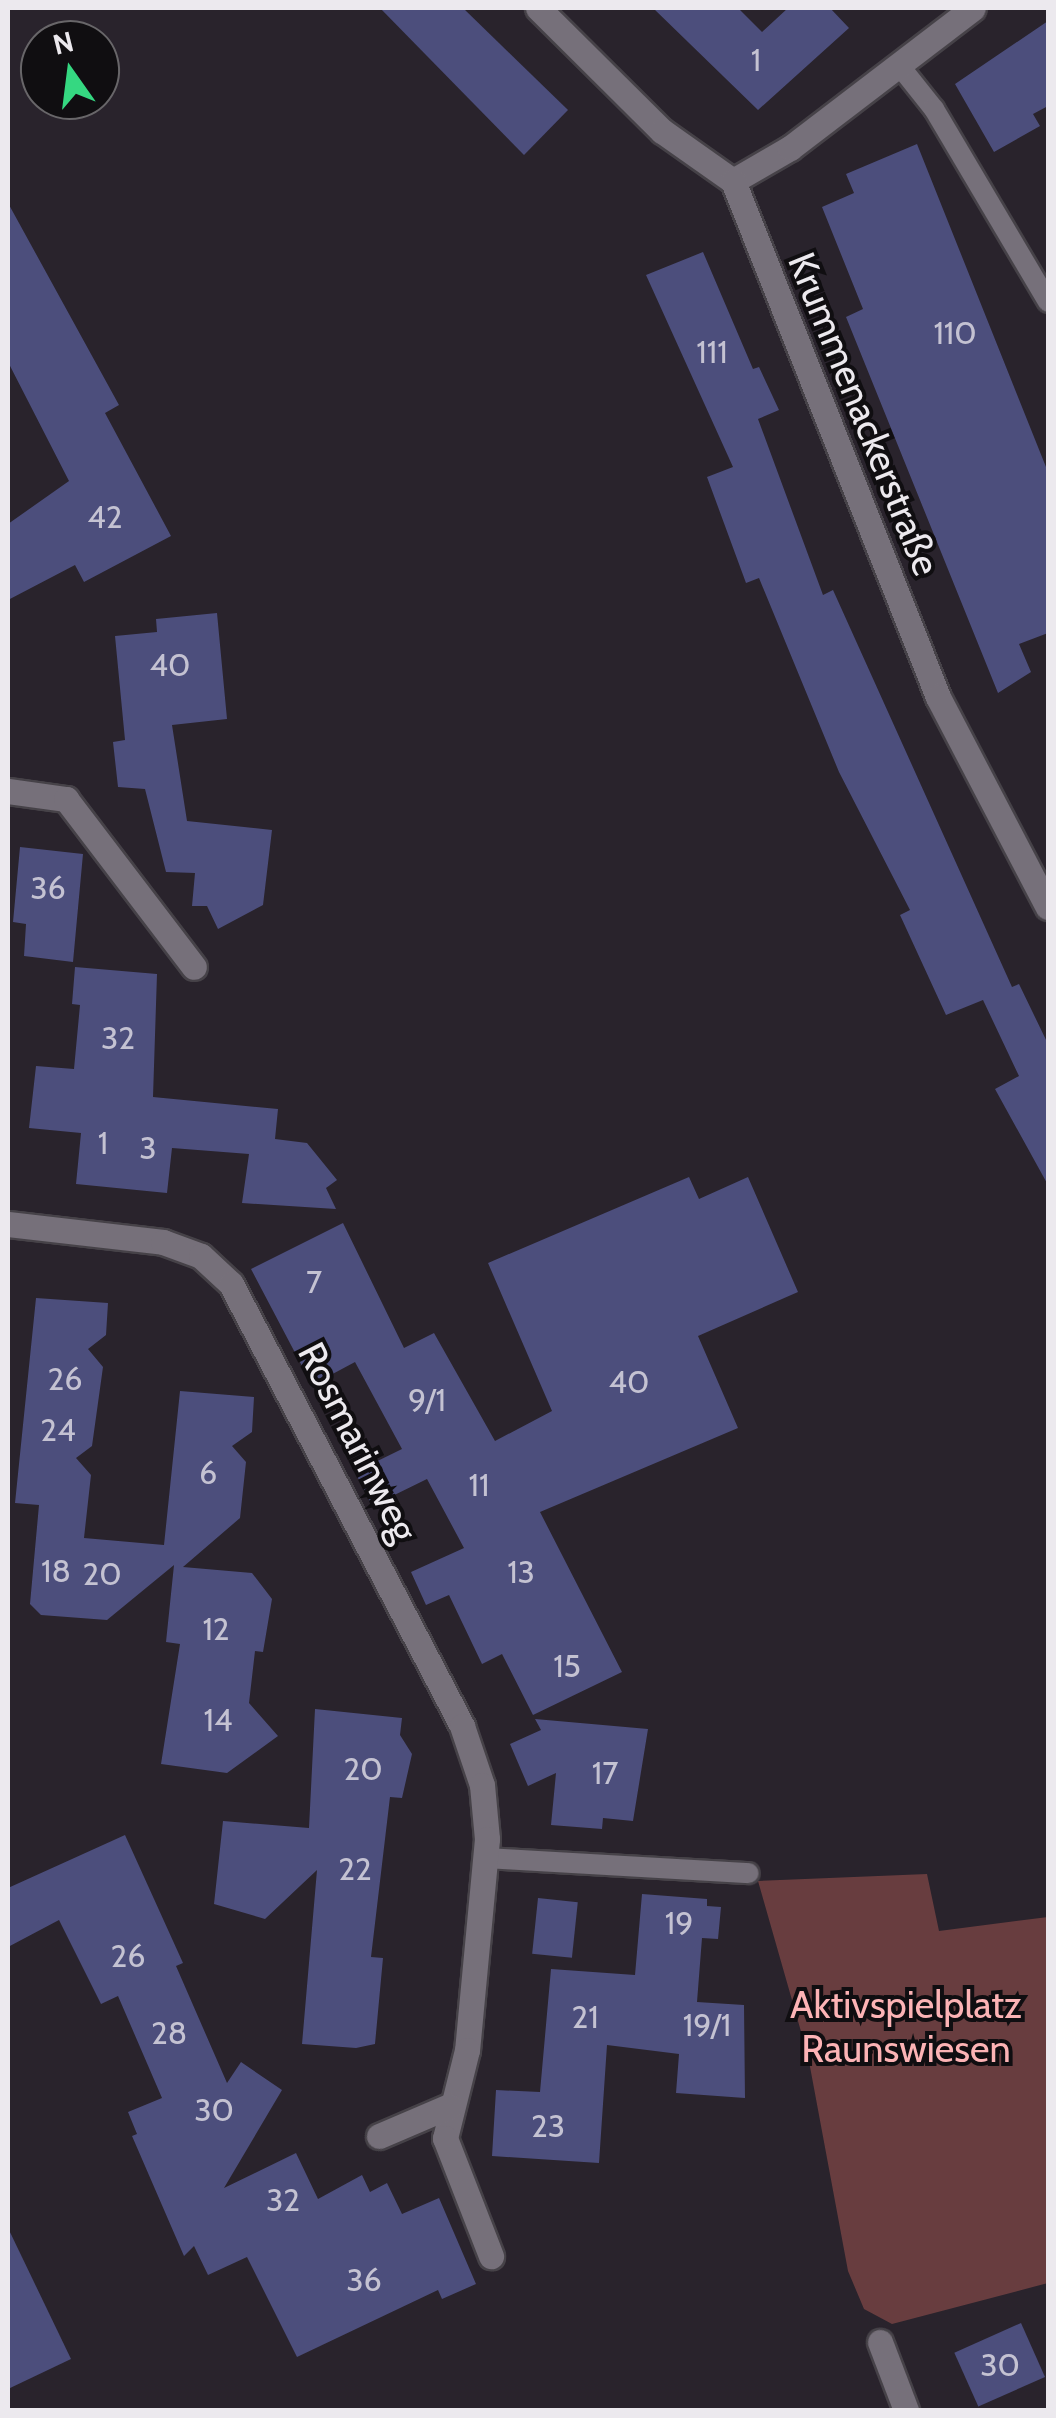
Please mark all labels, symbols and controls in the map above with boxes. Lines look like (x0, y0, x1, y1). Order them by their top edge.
north arrow (20, 20, 120, 120)
text: N (50, 24, 77, 62)
house number: 1 (751, 41, 761, 79)
street label: Krummenackerstraße (778, 246, 950, 582)
house number: 110 (933, 314, 977, 352)
house number: 111 (696, 333, 728, 371)
house number: 42 (87, 498, 123, 536)
house number: 40 (150, 646, 190, 684)
house number: 36 (30, 869, 66, 907)
house number: 32 (101, 1019, 135, 1057)
house number: 1 (98, 1124, 108, 1162)
house number: 3 (139, 1129, 157, 1167)
house number: 7 (306, 1263, 322, 1301)
street label: Rosmarinweg (288, 1335, 428, 1549)
house number: 26 (48, 1360, 82, 1398)
house number: 40 (609, 1363, 649, 1401)
house number: 9/1 (408, 1381, 446, 1419)
house number: 24 (40, 1411, 76, 1449)
house number: 6 (199, 1454, 217, 1492)
house number: 11 (469, 1466, 489, 1504)
house number: 18 (41, 1552, 71, 1590)
house number: 13 (507, 1553, 535, 1591)
house number: 20 (82, 1555, 122, 1593)
house number: 12 (202, 1610, 230, 1648)
house number: 15 (553, 1647, 581, 1685)
house number: 14 (204, 1701, 232, 1739)
house number: 20 (343, 1750, 383, 1788)
house number: 17 (592, 1754, 618, 1792)
house number: 22 (338, 1850, 372, 1888)
house number: 19 (665, 1904, 693, 1942)
house number: 26 (111, 1937, 145, 1975)
park label: Aktivspielplatz Raunswiesen (790, 1982, 1022, 2072)
house number: 21 (571, 1998, 599, 2036)
house number: 19/1 (683, 2006, 731, 2044)
house number: 28 (151, 2014, 187, 2052)
house number: 30 (194, 2091, 234, 2129)
house number: 23 (531, 2107, 565, 2145)
house number: 32 (266, 2181, 300, 2219)
house number: 36 (346, 2261, 382, 2299)
house number: 30 (980, 2346, 1020, 2384)

